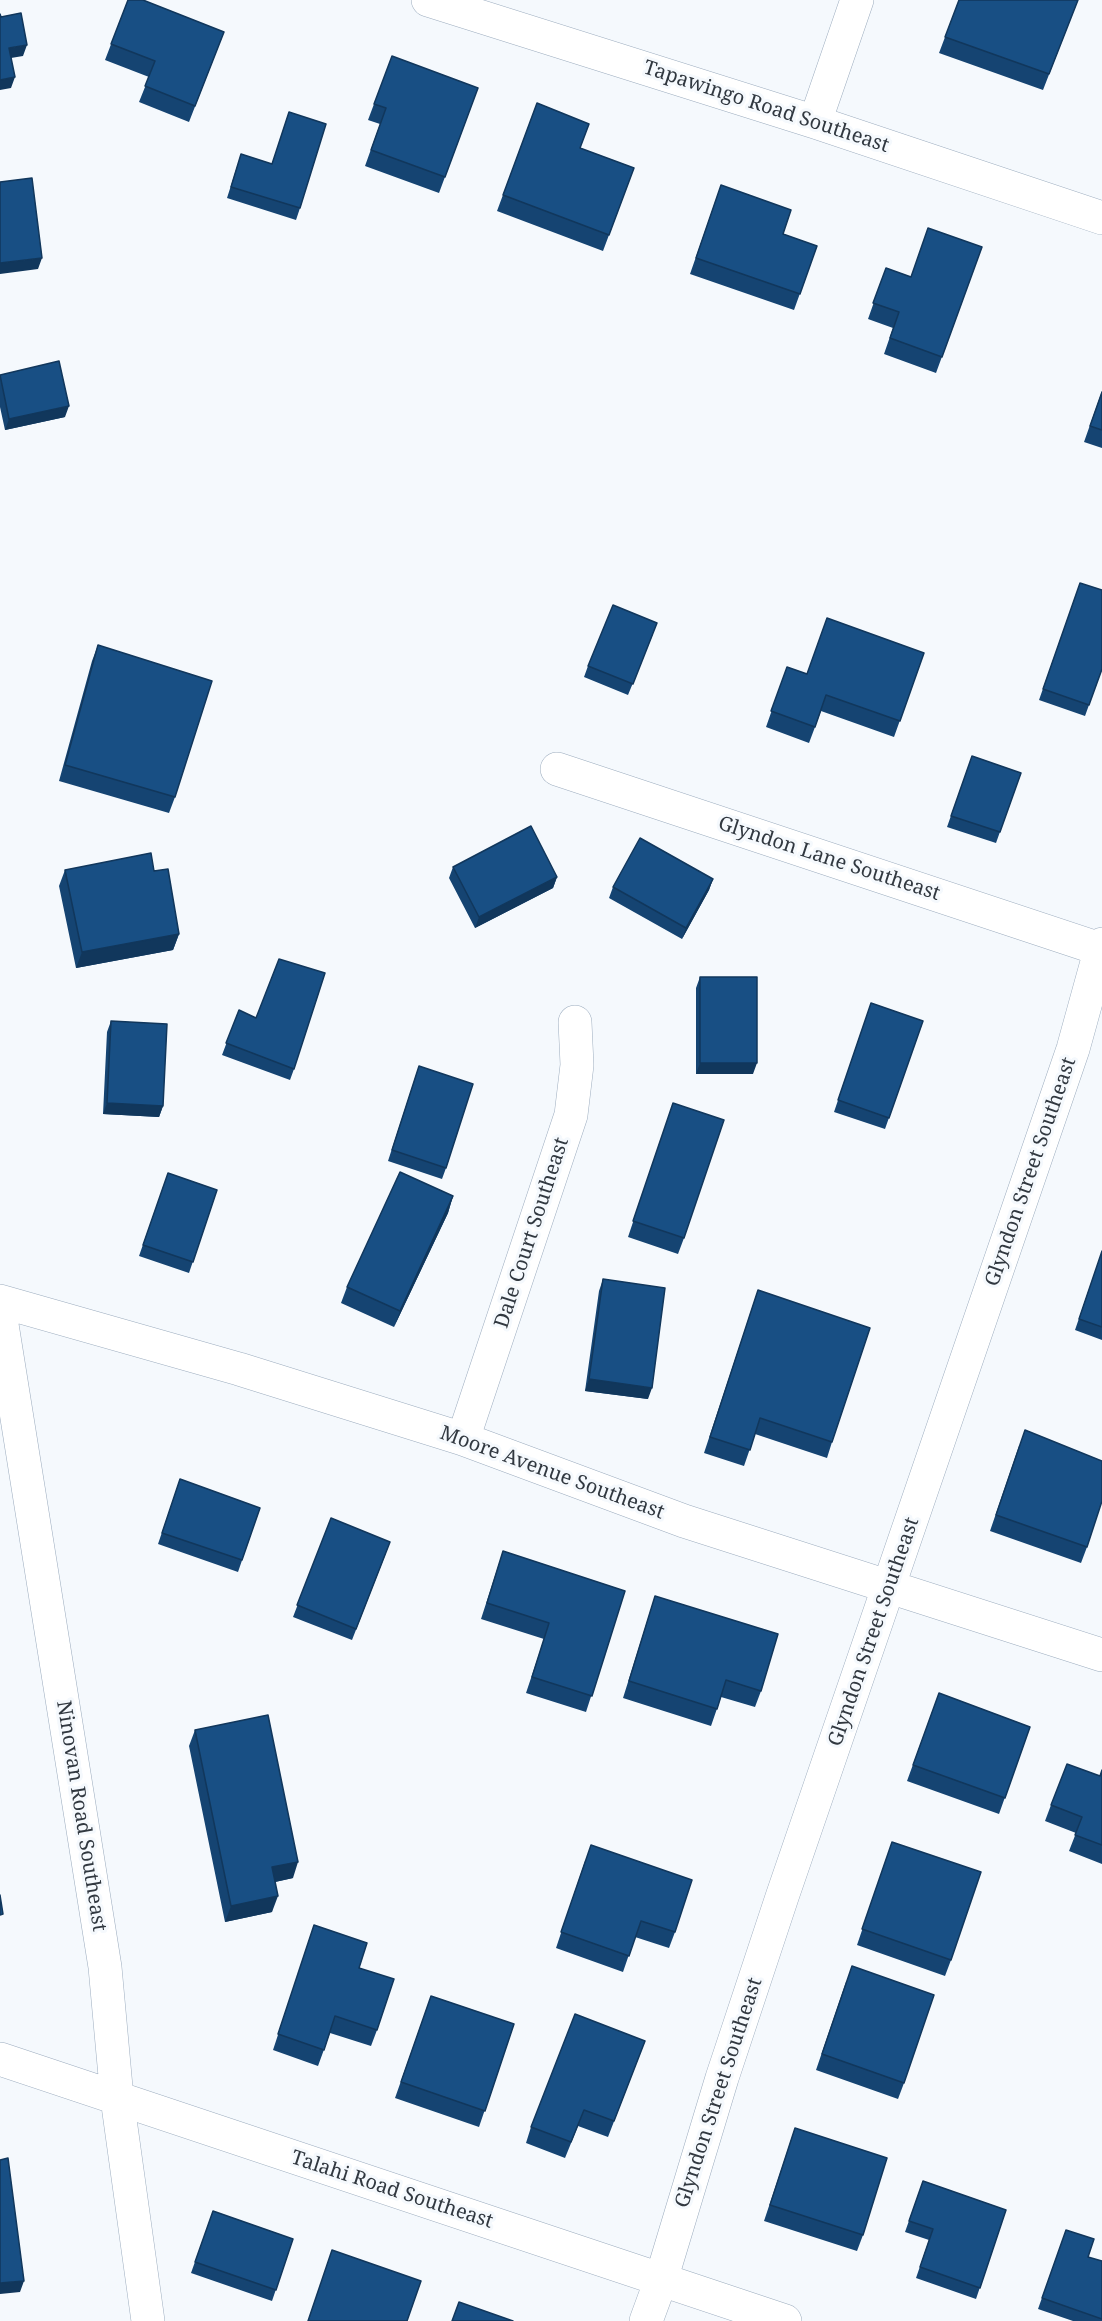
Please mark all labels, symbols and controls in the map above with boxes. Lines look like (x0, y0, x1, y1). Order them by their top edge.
street label: Tapawingo Road Southeast (640, 56, 892, 158)
street label: Glyndon Lane Southeast (715, 812, 943, 906)
street label: Glyndon Street Southeast (981, 1054, 1081, 1290)
street label: Dale Court Southeast (490, 1135, 574, 1331)
street label: Moore Avenue Southeast (437, 1421, 667, 1525)
street label: Glyndon Street Southeast (824, 1514, 924, 1750)
street label: Ninovan Road Southeast (51, 1699, 111, 1933)
street label: Glyndon Street Southeast (670, 1975, 768, 2211)
street label: Talahi Road Southeast (288, 2146, 496, 2234)

